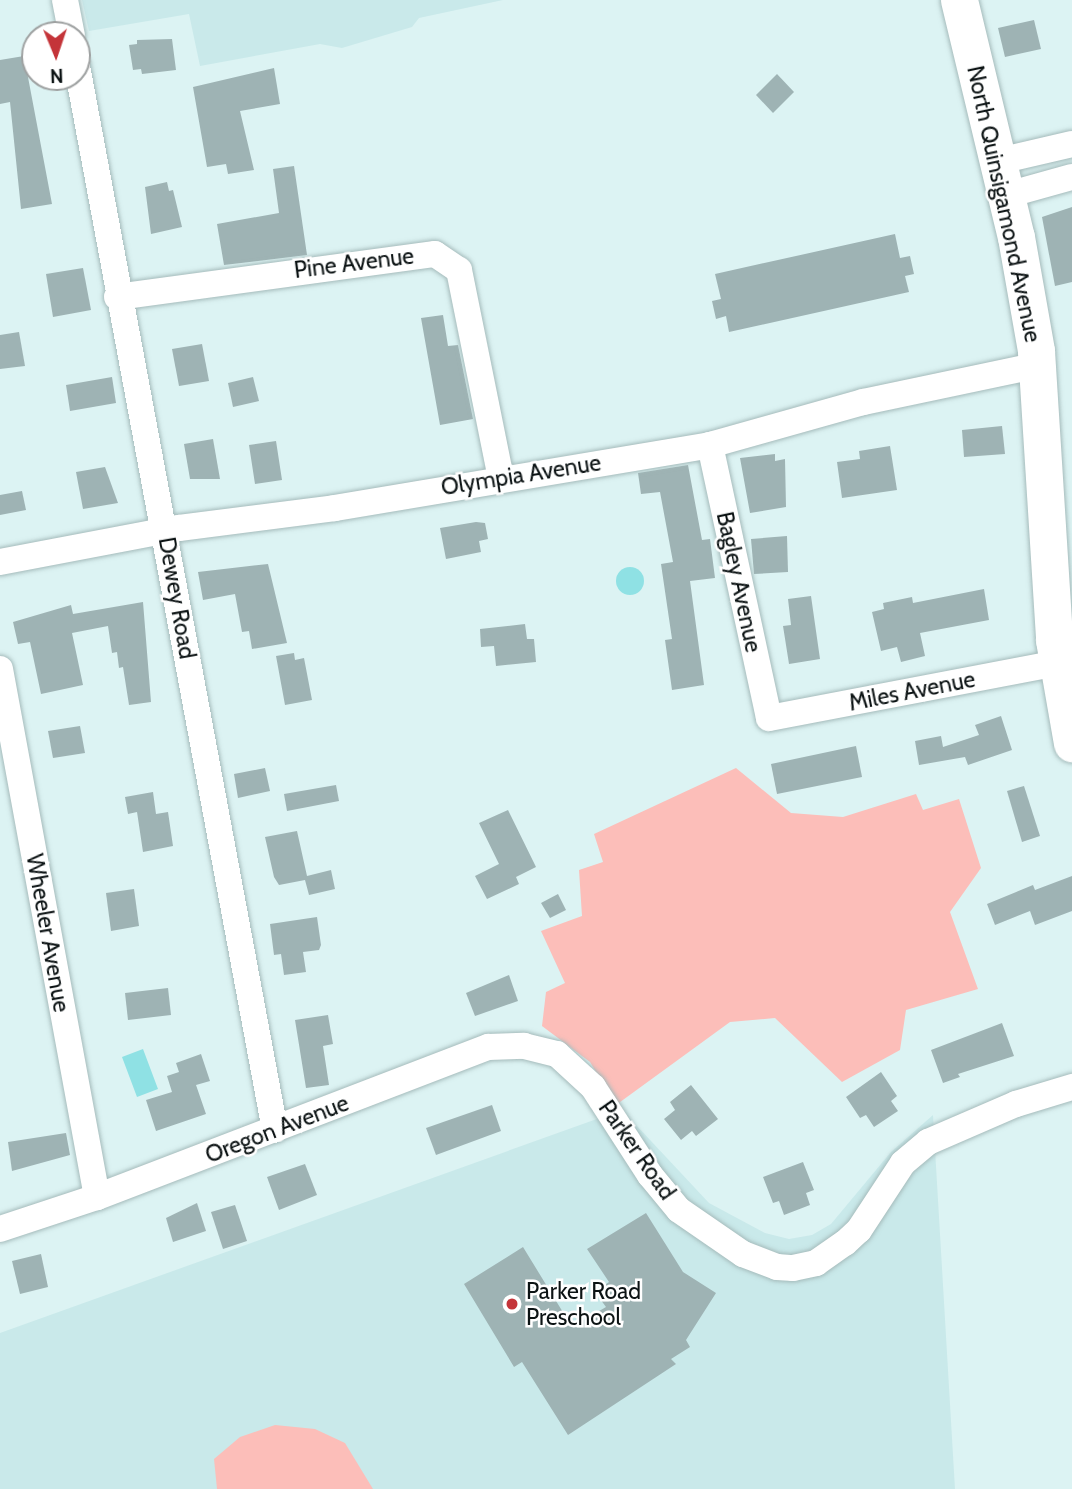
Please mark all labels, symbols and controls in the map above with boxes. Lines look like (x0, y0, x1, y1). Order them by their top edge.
north arrow (21, 21, 91, 91)
street label: North Quinsigamond Avenue (961, 63, 1047, 345)
text: N (50, 64, 64, 87)
street label: Pine Avenue (292, 242, 416, 284)
street label: Olympia Avenue (439, 449, 603, 501)
street label: Bagley Avenue (711, 509, 767, 655)
street label: Dewey Road (153, 535, 201, 661)
street label: Miles Avenue (847, 665, 977, 717)
street label: Wheeler Avenue (20, 852, 76, 1014)
street label: Oregon Avenue (201, 1089, 353, 1169)
street label: Parker Road (593, 1095, 681, 1205)
place label: Parker Road Preschool (526, 1277, 641, 1331)
marker: Parker Road Preschool (504, 1296, 520, 1312)

